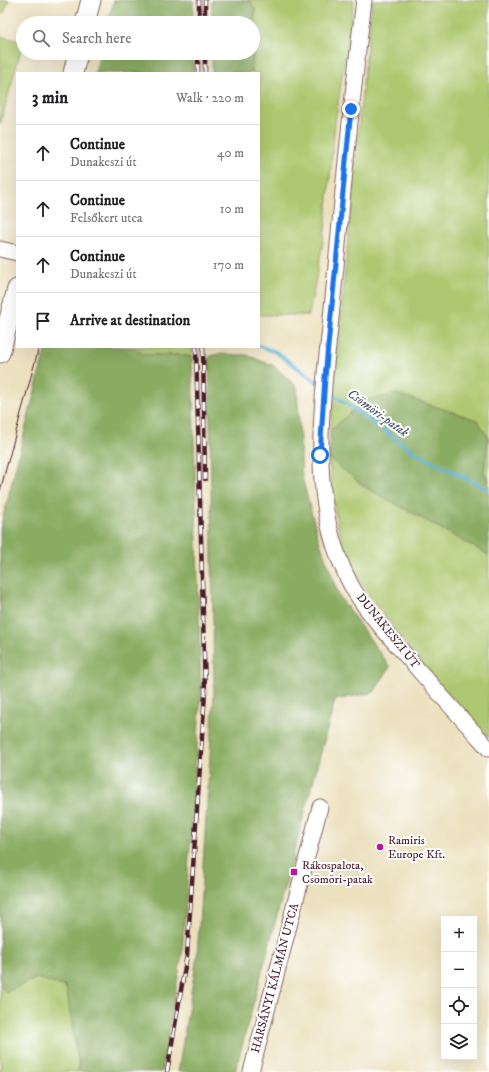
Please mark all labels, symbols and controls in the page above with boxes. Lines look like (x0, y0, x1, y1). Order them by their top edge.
search box (16, 16, 260, 60)
icon: search (30, 27, 52, 49)
text: Search here (62, 29, 131, 48)
text: 3 min (32, 87, 68, 109)
text: Walk · 220 m (176, 90, 244, 106)
route end (342, 100, 360, 118)
text: Continue (70, 135, 125, 154)
icon: ahead (32, 142, 54, 164)
text: 40 m (217, 145, 244, 161)
text: Dunakeszi út (70, 154, 137, 170)
text: Continue (70, 191, 125, 210)
icon: ahead (32, 198, 54, 220)
text: 10 m (220, 201, 244, 217)
text: Felsőkert utca (70, 210, 143, 226)
text: Continue (70, 247, 125, 266)
icon: ahead (32, 254, 54, 276)
text: 170 m (213, 257, 244, 273)
text: Dunakeszi út (70, 266, 137, 282)
icon: arrive (32, 310, 54, 332)
text: Arrive at destination (70, 311, 190, 330)
water label: Csömöri-patak (344, 385, 412, 441)
route start (311, 446, 329, 464)
street label: DUNAKESZI ÚT (353, 590, 423, 672)
place label: Ramiris Europe Kft. (388, 833, 445, 862)
marker: Ramiris Europe Kft. (375, 842, 385, 852)
place label: Rákospalota, Csömöri-patak (302, 858, 373, 887)
marker: Rákospalota, Csömöri-patak (289, 867, 299, 877)
street label: HARSÁNYI KÁLMÁN UTCA (248, 901, 302, 1055)
map controls (441, 916, 477, 1060)
button: + (441, 916, 477, 952)
button: − (441, 952, 477, 988)
button: locate (441, 988, 477, 1024)
button: layers (441, 1024, 477, 1060)

